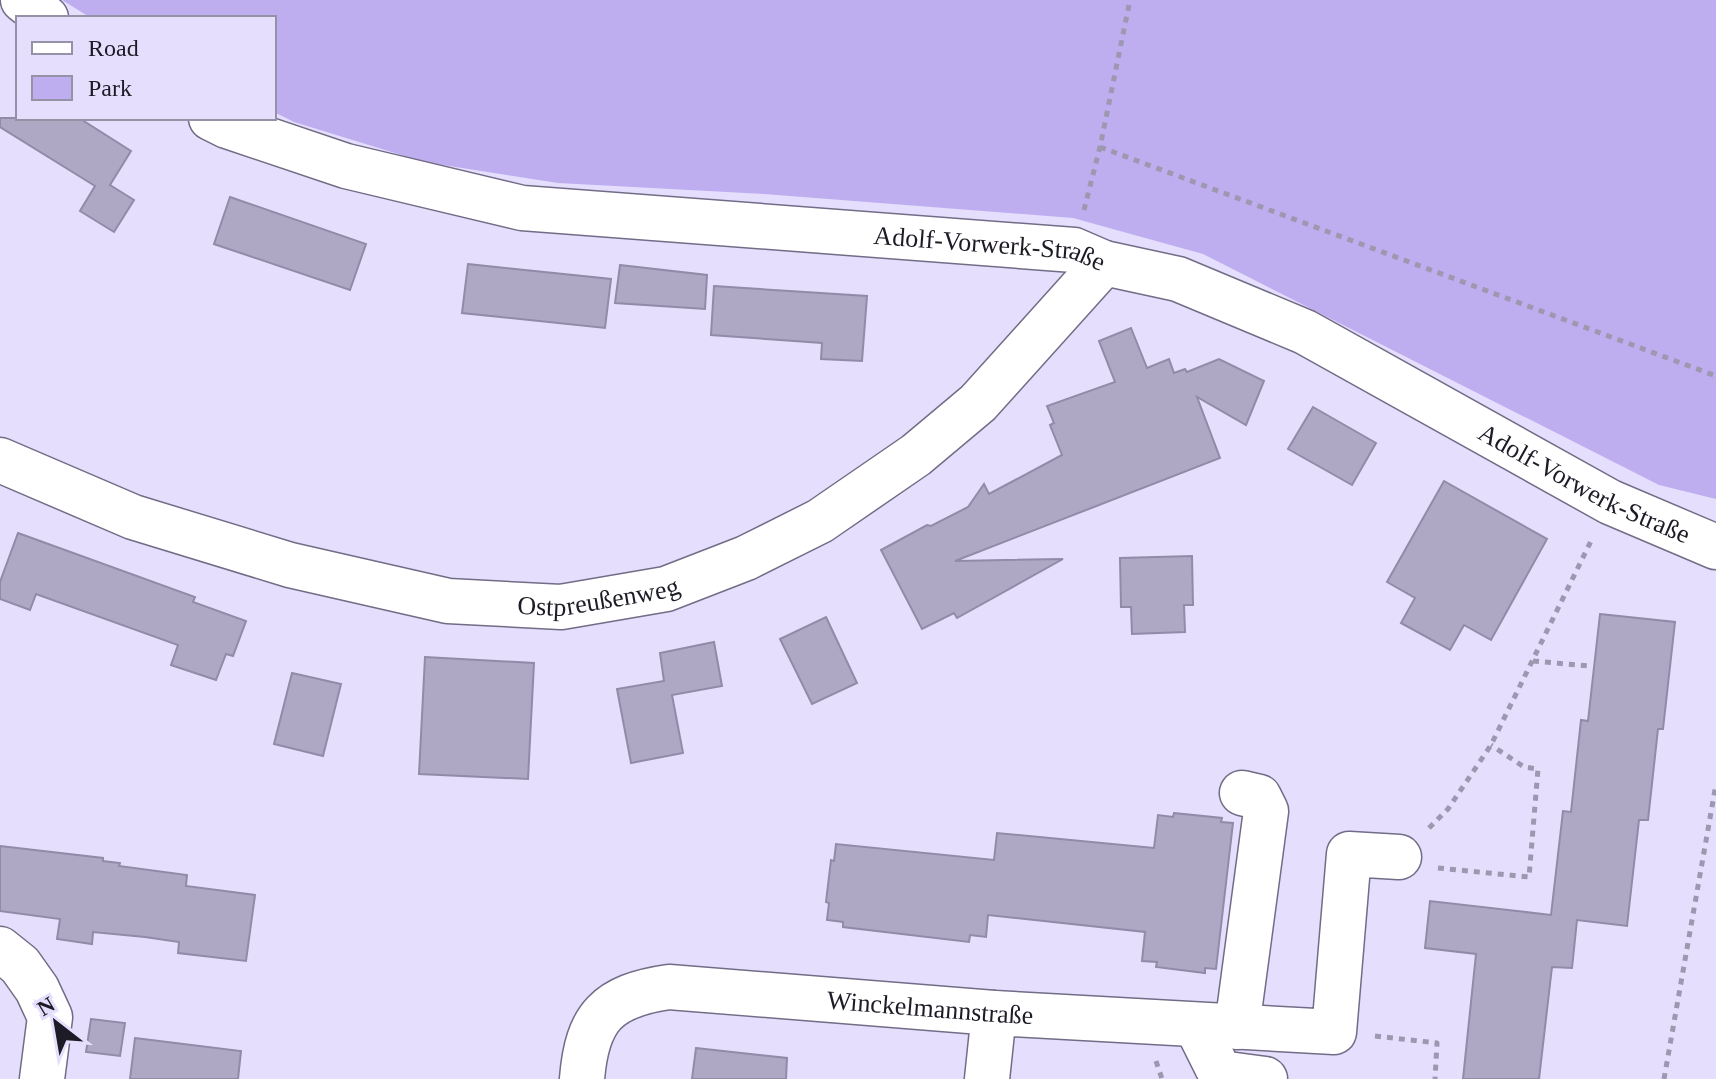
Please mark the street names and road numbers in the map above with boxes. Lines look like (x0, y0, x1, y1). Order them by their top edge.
street label: Adolf-Vorwerk-Straße (873, 221, 1110, 277)
street label: Adolf-Vorwerk-Straße (1473, 418, 1694, 549)
street label: Ostpreußenweg (517, 571, 684, 622)
street label: Winckelmannstraße (826, 986, 1034, 1030)

